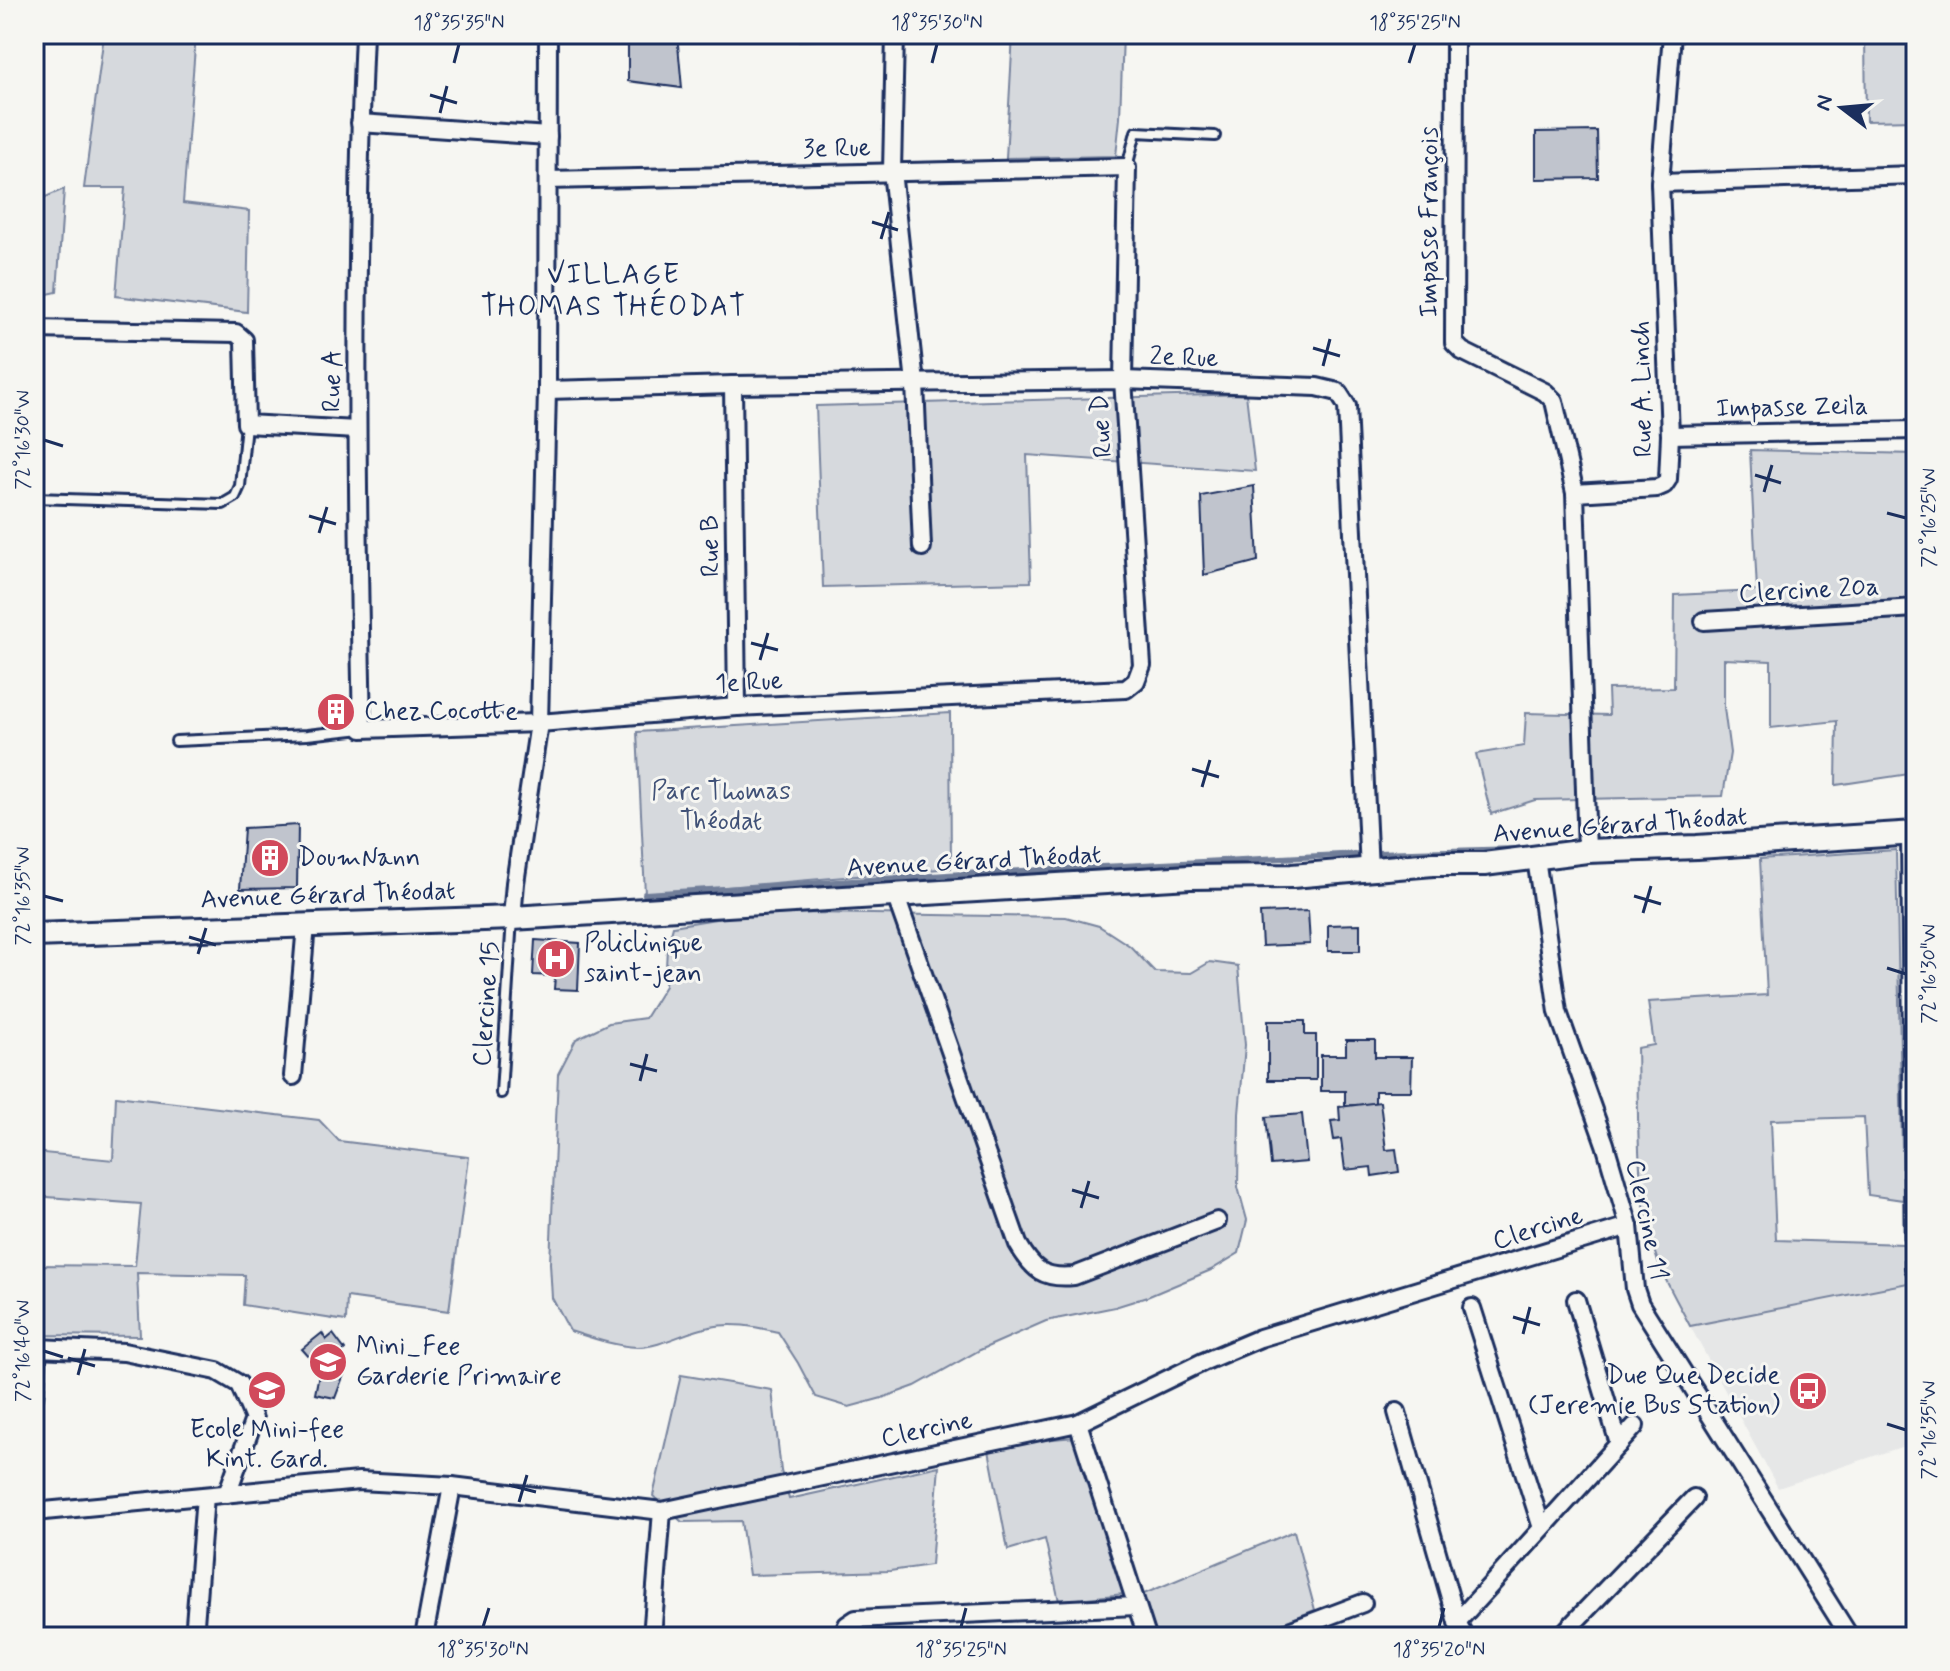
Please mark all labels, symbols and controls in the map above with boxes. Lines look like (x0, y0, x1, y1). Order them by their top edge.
text: 18°35'35"N (414, 10, 504, 37)
text: 18°35'30"N (891, 10, 983, 37)
text: 18°35'25"N (1369, 10, 1461, 37)
north arrow (1802, 68, 1882, 148)
text: N (1809, 92, 1840, 114)
street label: Impasse François (1413, 127, 1447, 317)
street label: 3e Rue (803, 131, 871, 167)
district label: VILLAGE THOMAS THÉODAT (481, 257, 747, 326)
street label: Rue A. Linch (1625, 320, 1661, 458)
street label: 2e Rue (1149, 340, 1219, 376)
street label: Rue A (315, 349, 351, 413)
text: 72°16'30"W (10, 390, 37, 490)
street label: Impasse Zeila (1716, 390, 1868, 426)
street label: Rue D (1083, 393, 1121, 459)
text: 72°16'25"W (1916, 468, 1943, 568)
street label: Rue B (693, 515, 729, 577)
street label: Clercine 20a (1738, 570, 1880, 612)
street label: 1e Rue (714, 664, 784, 702)
building icon: Chez Cocotte (315, 691, 357, 733)
place label: Chez Cocotte (364, 695, 518, 729)
park label: Parc Thomas Théodat (651, 775, 791, 839)
street label: Avenue Gérard Théodat (1492, 800, 1748, 852)
building icon: DoumNann (249, 837, 291, 879)
street label: Avenue Gérard Théodat (846, 838, 1102, 886)
place label: DoumNann (298, 841, 420, 875)
text: 72°16'35"W (10, 847, 37, 945)
street label: Avenue Gérard Théodat (200, 875, 456, 917)
text: 72°16'30"W (1916, 924, 1943, 1024)
place label: Policlinique saint-jean (584, 927, 703, 991)
hospital icon: Policlinique saint-jean (535, 938, 577, 980)
street label: Clercine 15 (466, 940, 508, 1068)
street label: Clercine 11 (1617, 1157, 1675, 1283)
street label: Clercine (1489, 1199, 1587, 1259)
text: 72°16'40"W (10, 1300, 37, 1402)
place label: Mini_Fee Garderie Primaire (356, 1330, 562, 1394)
school or university icon: Mini_Fee Garderie Primaire (307, 1341, 349, 1383)
place label: Due Que Decide (Jeremie Bus Station) (1528, 1359, 1780, 1423)
school or university icon: Ecole Mini-fee Kint. Gard. (246, 1369, 288, 1411)
bus stop icon: Due Que Decide (Jeremie Bus Station) (1787, 1370, 1829, 1412)
text: 72°16'35"W (1916, 1381, 1943, 1479)
street label: Clercine (878, 1404, 976, 1456)
place label: Ecole Mini-fee Kint. Gard. (190, 1413, 344, 1477)
text: 18°35'30"N (437, 1637, 529, 1664)
text: 18°35'25"N (915, 1637, 1007, 1664)
text: 18°35'20"N (1393, 1637, 1485, 1664)

